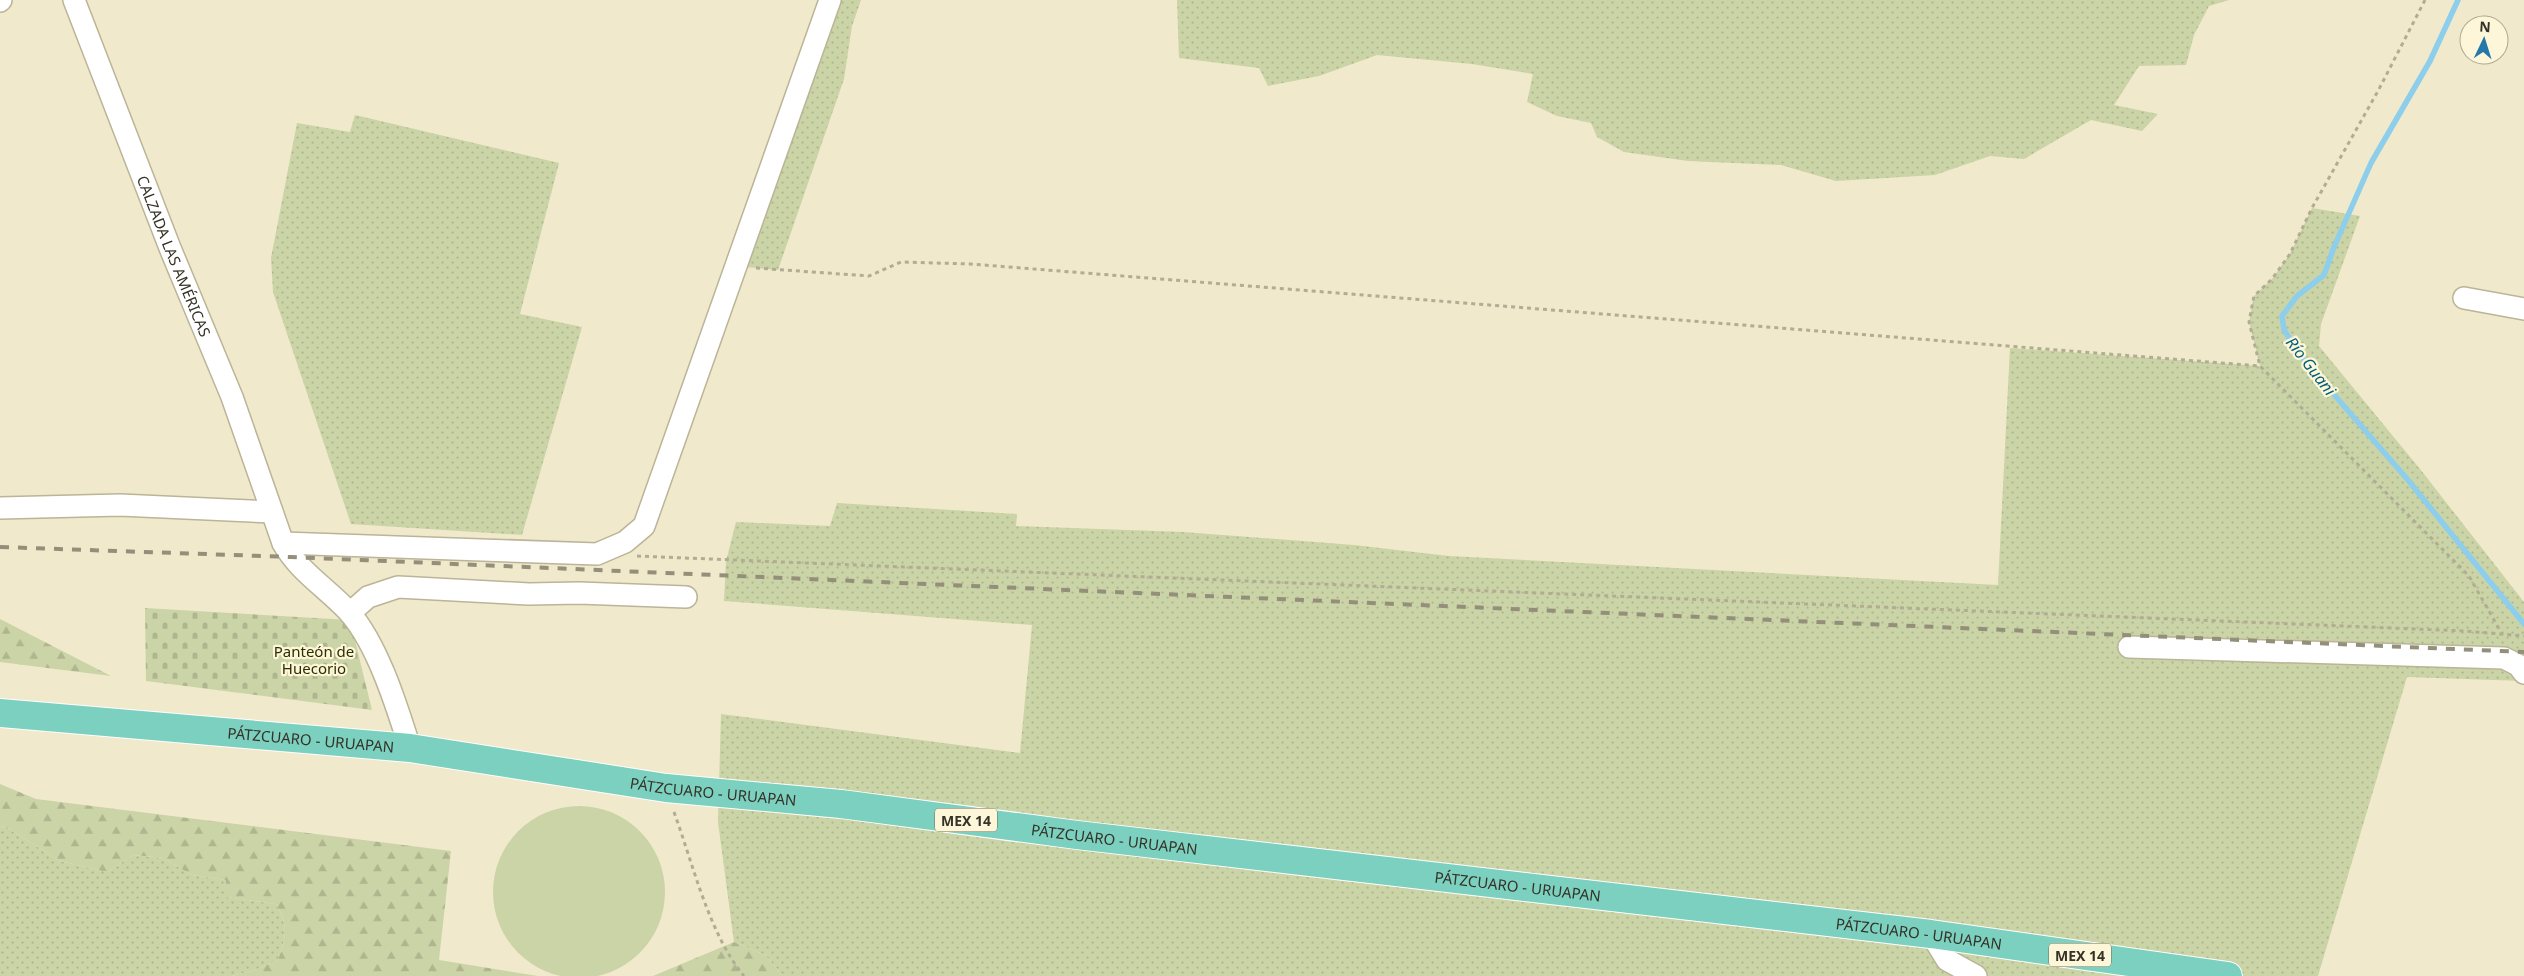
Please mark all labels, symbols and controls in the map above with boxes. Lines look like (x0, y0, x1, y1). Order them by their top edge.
north arrow (2459, 15, 2509, 65)
text: N (2479, 17, 2491, 36)
street label: CALZADA LAS AMÉRICAS (133, 173, 216, 340)
water label: Río Guani (2281, 332, 2341, 401)
park label: Panteón de Huecorio (274, 641, 354, 678)
street label: PÁTZCUARO - URUAPAN (227, 722, 395, 757)
street label: PÁTZCUARO - URUAPAN (629, 773, 797, 810)
road number: MEX 14 (935, 808, 997, 832)
street label: PÁTZCUARO - URUAPAN (1030, 819, 1199, 859)
street label: PÁTZCUARO - URUAPAN (1433, 867, 1602, 906)
street label: PÁTZCUARO - URUAPAN (1835, 913, 2003, 954)
road number: MEX 14 (2049, 944, 2111, 966)

